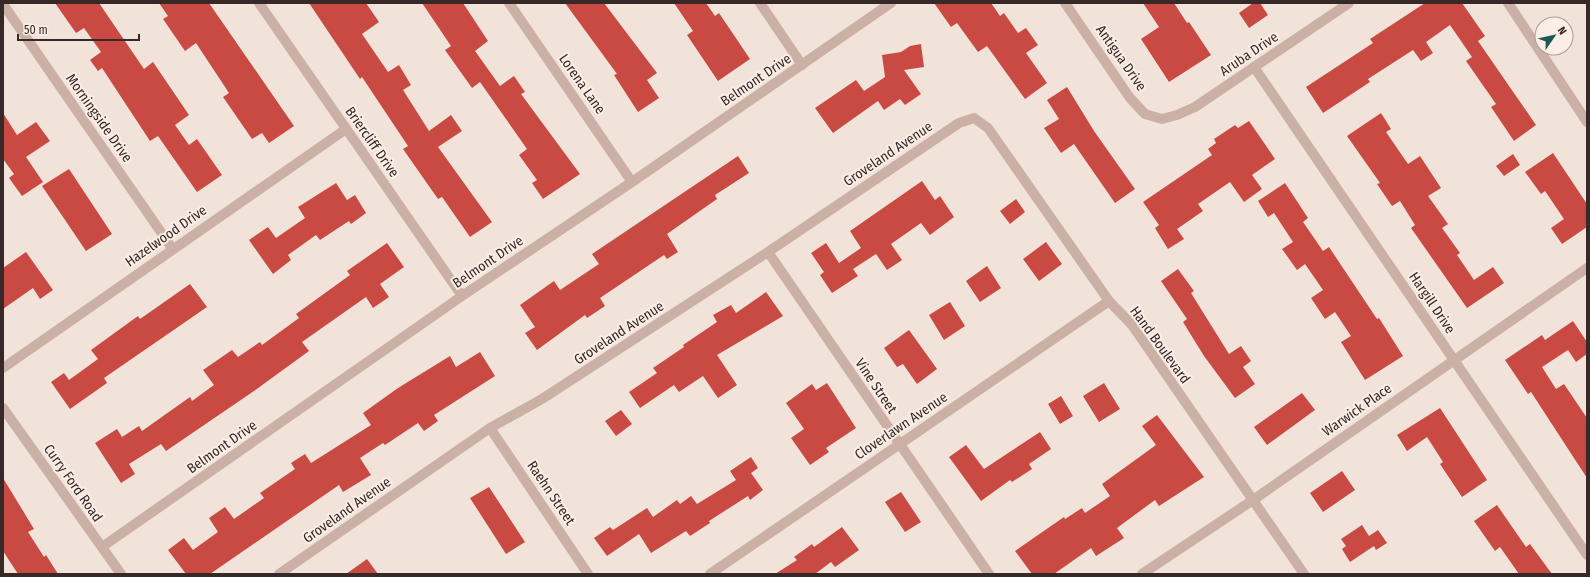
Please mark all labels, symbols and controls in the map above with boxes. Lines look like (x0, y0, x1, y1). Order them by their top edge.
scale bar (18, 16, 139, 42)
north arrow (1534, 16, 1574, 56)
street label: Antigua Drive (1092, 22, 1150, 94)
text: 50 m (24, 23, 48, 37)
text: N (1555, 24, 1569, 37)
street label: Aruba Drive (1217, 28, 1281, 80)
street label: Belmont Drive (718, 50, 795, 110)
street label: Lorena Lane (555, 51, 609, 117)
street label: Morningside Drive (62, 71, 136, 165)
street label: Briercliff Drive (341, 103, 403, 181)
street label: Groveland Avenue (840, 118, 936, 190)
street label: Hazelwood Drive (122, 202, 210, 270)
street label: Belmont Drive (450, 232, 527, 292)
street label: Hargill Drive (1405, 269, 1459, 337)
street label: Groveland Avenue (571, 298, 667, 368)
street label: Hand Boulevard (1126, 303, 1194, 387)
street label: Vine Street (851, 355, 901, 417)
street label: Warwick Place (1319, 380, 1395, 440)
street label: Cloverlawn Avenue (851, 389, 951, 463)
street label: Belmont Drive (184, 417, 260, 477)
street label: Curry Ford Road (40, 441, 106, 525)
street label: Raehn Street (523, 458, 579, 529)
street label: Groveland Avenue (300, 473, 394, 547)

